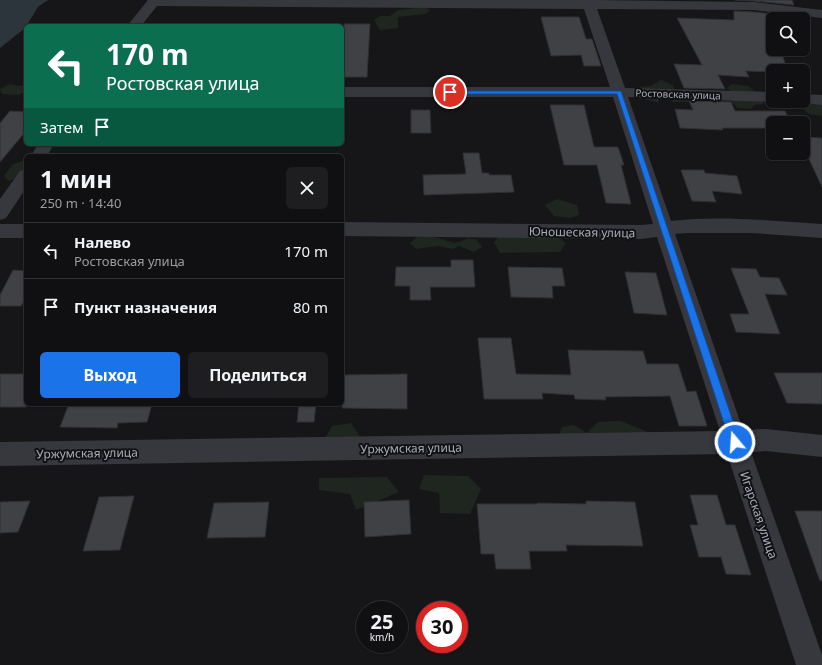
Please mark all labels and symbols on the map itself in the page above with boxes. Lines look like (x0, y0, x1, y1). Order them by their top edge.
pin (433, 75, 467, 109)
street label: Ростовская улица (635, 86, 721, 102)
street label: Юношеская улица (529, 223, 635, 241)
position arrow (714, 421, 756, 463)
street label: Уржумская улица (360, 439, 462, 457)
street label: Уржумская улица (36, 444, 138, 462)
street label: Игарская улица (736, 469, 782, 561)
speed limit sign: 30 (416, 601, 468, 653)

